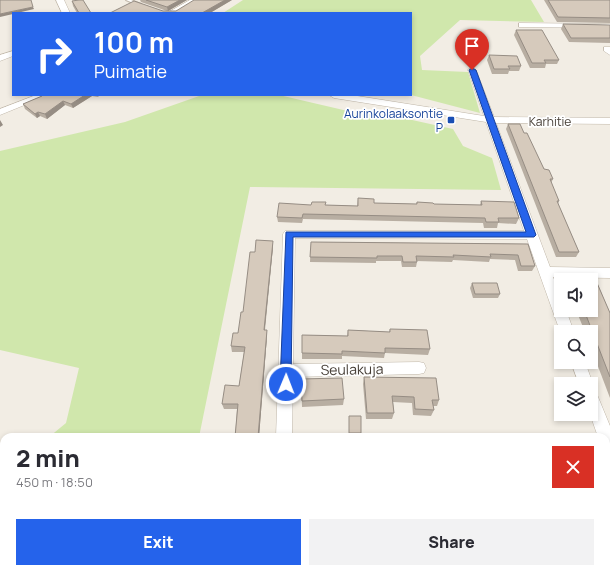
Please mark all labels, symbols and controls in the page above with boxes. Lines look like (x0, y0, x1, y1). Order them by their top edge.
text: 100 m (94, 23, 174, 61)
icon: right (28, 28, 80, 80)
pin (455, 29, 489, 70)
icon: arrive (461, 35, 483, 57)
text: Puimatie (94, 59, 167, 83)
place label: Aurinkolaaksontie P (344, 105, 443, 136)
street label: Karhitie (529, 113, 571, 130)
marker: Aurinkolaaksontie P (446, 115, 456, 125)
map controls (554, 273, 598, 421)
button: sound (554, 273, 598, 317)
button: search (554, 325, 598, 369)
street label: Seulakuja (320, 359, 384, 379)
position arrow (265, 363, 307, 405)
button: layers (554, 377, 598, 421)
text: 2 min (16, 441, 80, 474)
button: close (552, 446, 594, 488)
text: 450 m · 18:50 (16, 473, 93, 491)
button: Exit (16, 519, 301, 565)
button: Share (309, 519, 594, 565)

